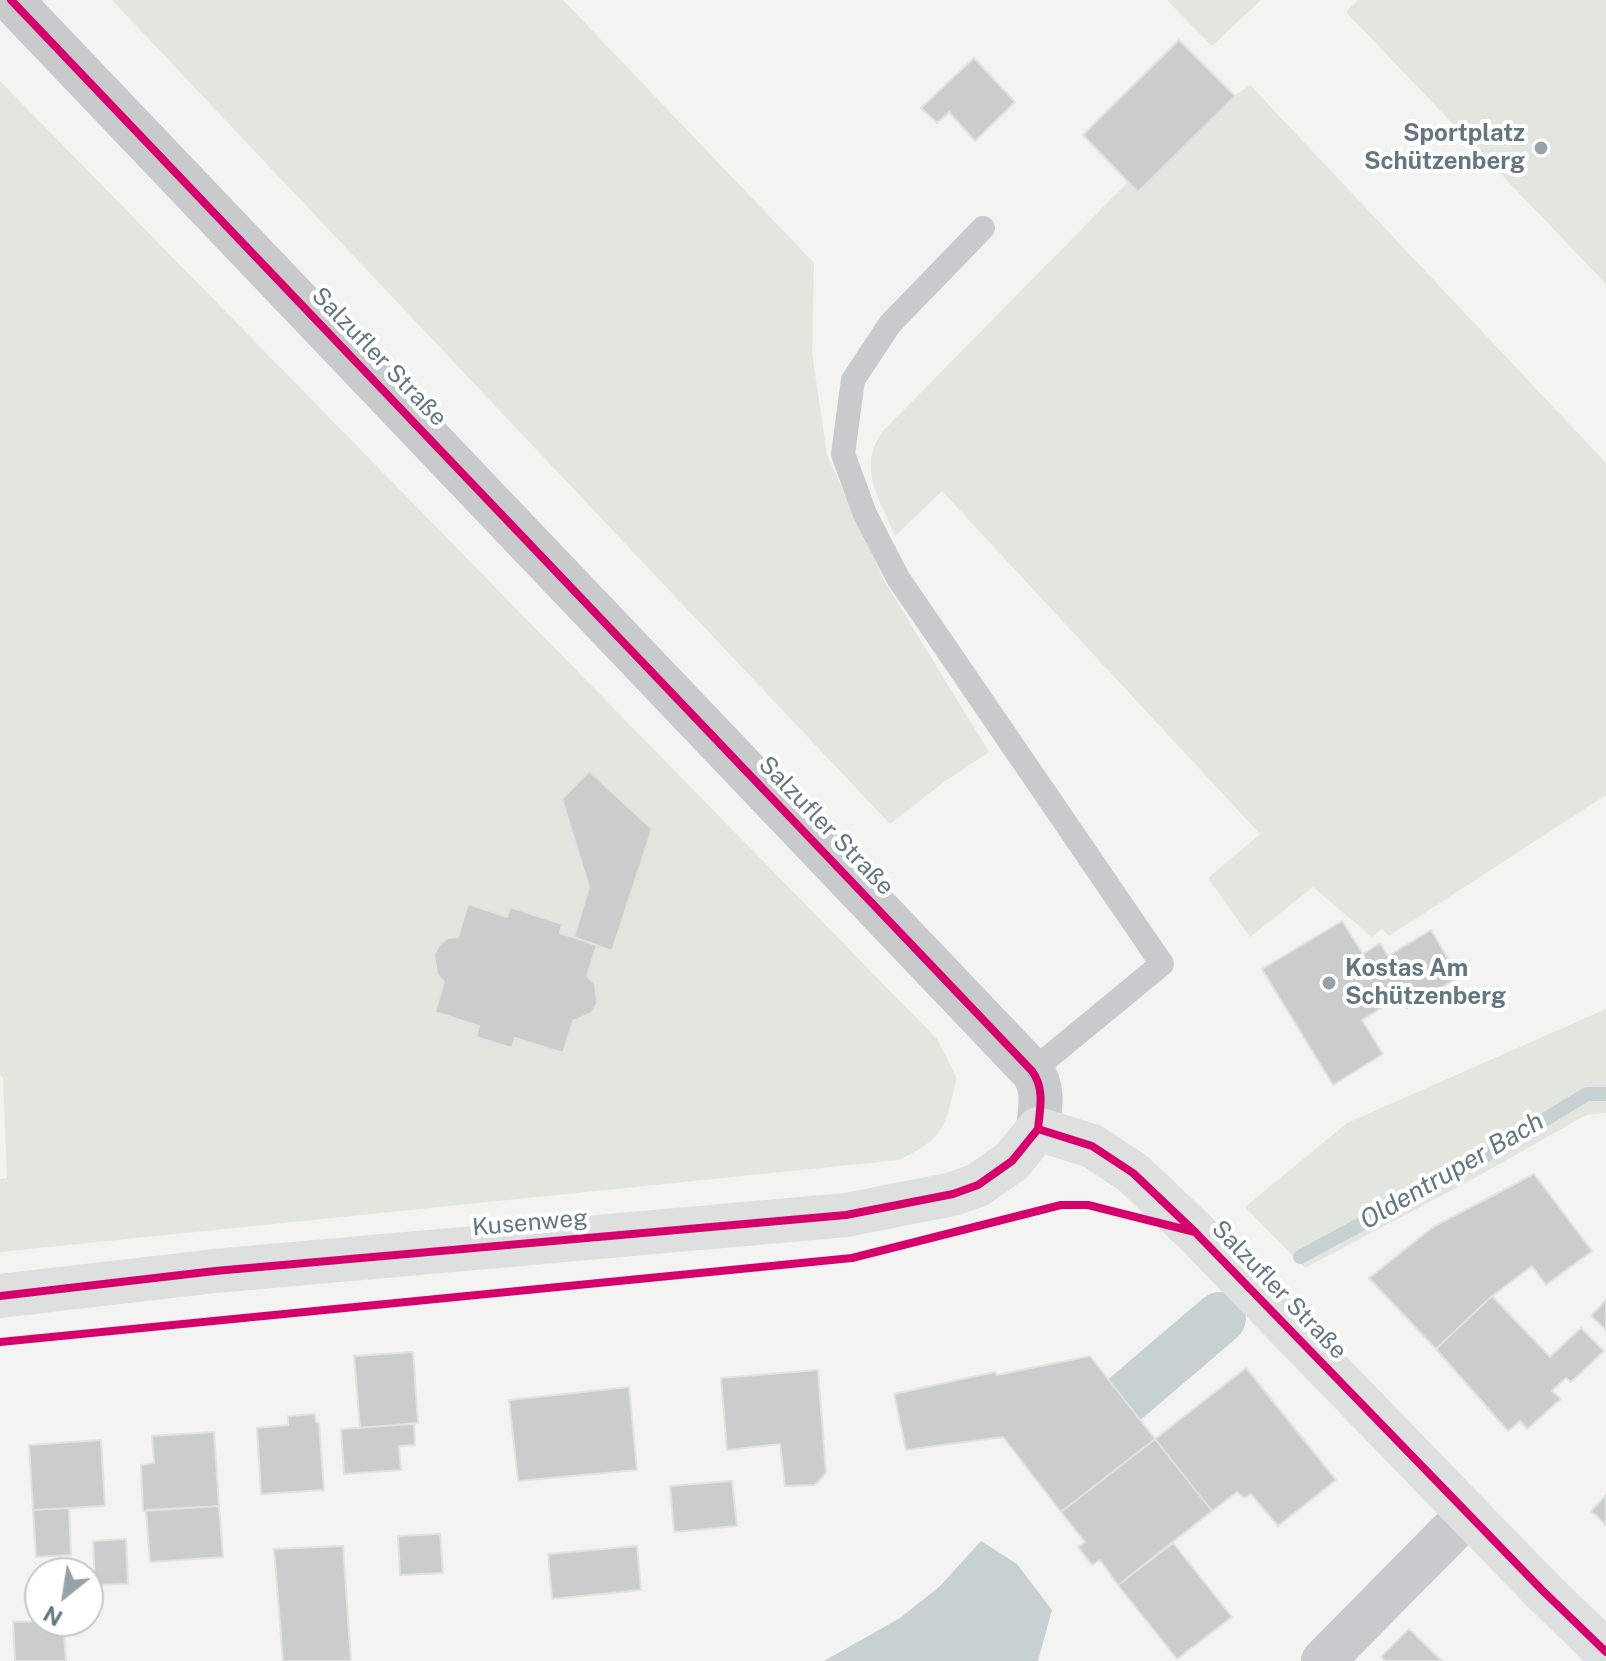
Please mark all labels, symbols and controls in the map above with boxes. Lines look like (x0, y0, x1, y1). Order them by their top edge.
place label: Sportplatz Schützenberg (1364, 120, 1525, 176)
marker: Sportplatz Schützenberg (1532, 139, 1550, 157)
street label: Salzufler Straße (305, 282, 453, 432)
street label: Salzufler Straße (752, 751, 900, 901)
place label: Kostas Am Schützenberg (1345, 955, 1506, 1011)
marker: Kostas Am Schützenberg (1320, 974, 1338, 992)
water label: Oldentruper Bach (1355, 1106, 1549, 1236)
street label: Kusenweg (471, 1204, 589, 1242)
street label: Salzufler Straße (1205, 1215, 1353, 1365)
north arrow (24, 1557, 104, 1637)
text: N (39, 1600, 67, 1632)

